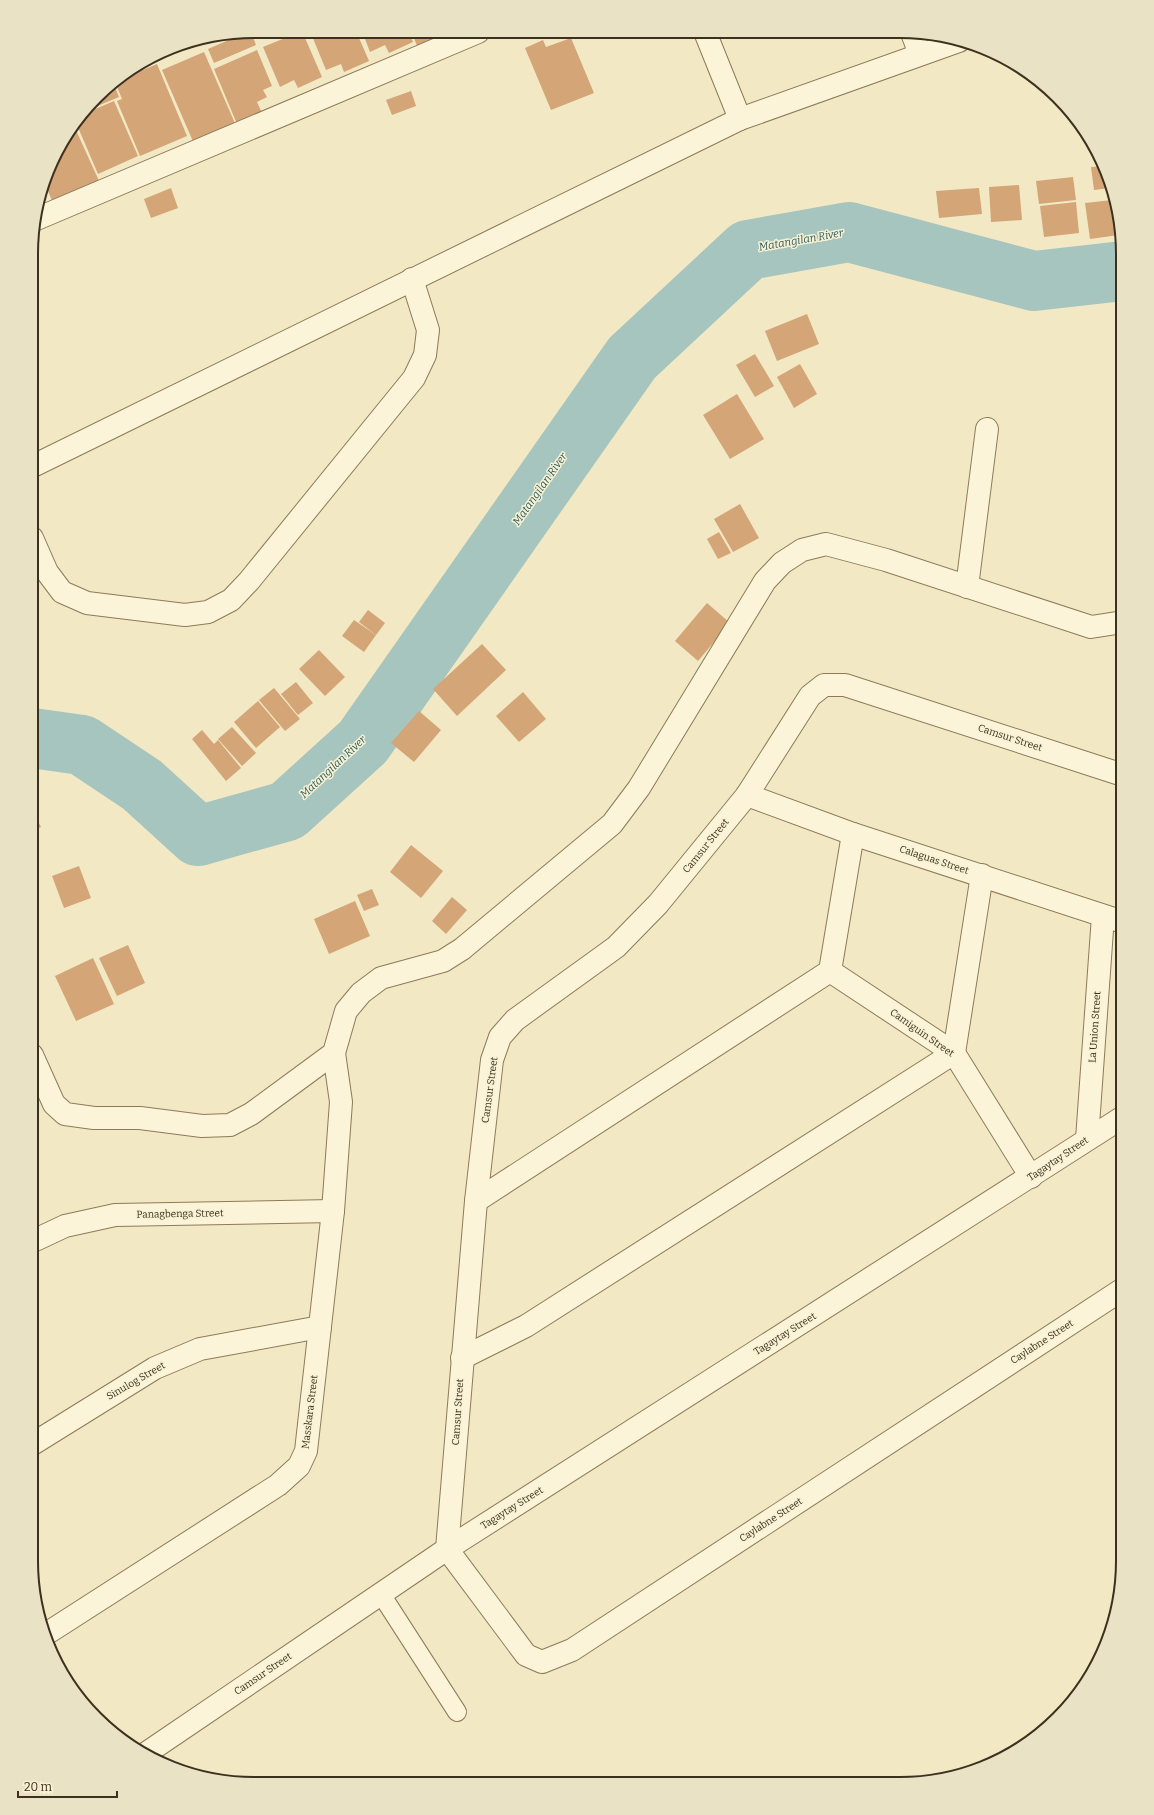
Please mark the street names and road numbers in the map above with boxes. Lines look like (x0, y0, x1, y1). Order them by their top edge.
street label: Camsur Street (976, 722, 1044, 754)
street label: Camsur Street (680, 816, 732, 876)
street label: Calaguas Street (898, 843, 971, 877)
street label: La Union Street (1087, 990, 1104, 1063)
street label: Camiguin Street (888, 1006, 957, 1060)
street label: Camsur Street (479, 1056, 501, 1124)
street label: Tagaytay Street (1025, 1134, 1091, 1184)
street label: Panagbenga Street (136, 1207, 224, 1221)
street label: Tagaytay Street (752, 1310, 819, 1358)
street label: Caylabne Street (1008, 1317, 1076, 1367)
street label: Sinulog Street (105, 1359, 168, 1403)
street label: Masskara Street (300, 1374, 321, 1450)
street label: Camsur Street (450, 1378, 466, 1446)
street label: Tagaytay Street (479, 1484, 546, 1532)
street label: Caylabne Street (737, 1495, 805, 1545)
street label: Camsur Street (232, 1650, 294, 1698)

